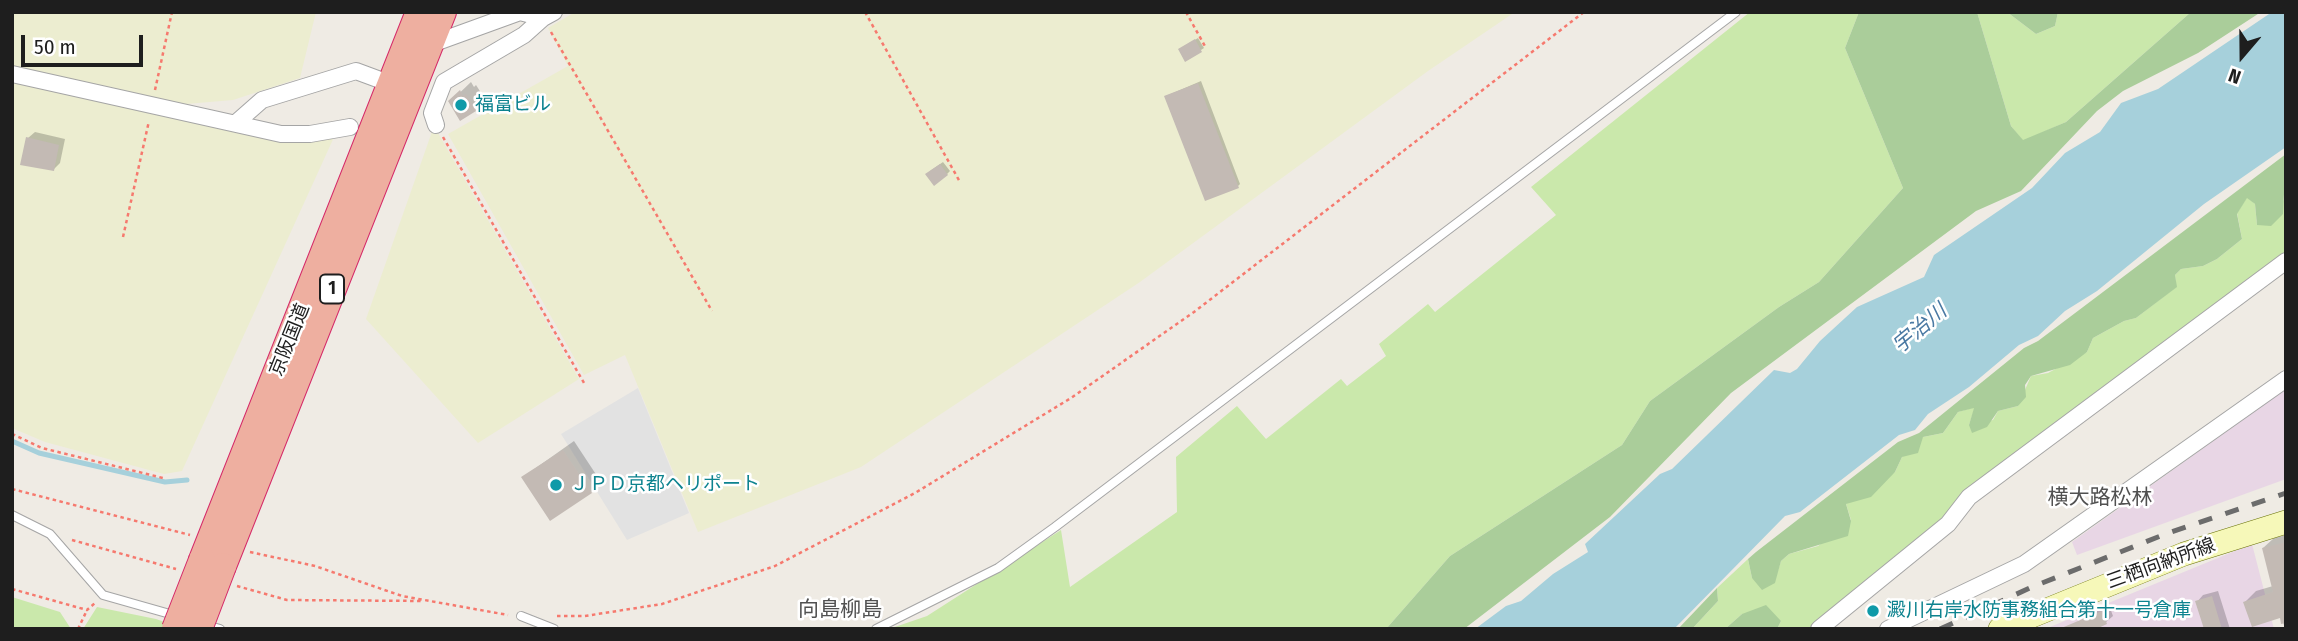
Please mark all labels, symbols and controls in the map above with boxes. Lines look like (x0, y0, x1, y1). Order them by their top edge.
scale bar (24, 21, 147, 65)
north arrow (2207, 21, 2277, 91)
text: 50 m (34, 34, 76, 60)
text: N (2225, 63, 2244, 89)
place label: 福富ビル (475, 94, 551, 116)
marker: 福富ビル (453, 97, 469, 113)
road number: 1 (320, 274, 344, 304)
water label: 宇治川 (1888, 299, 1952, 359)
street label: 京阪国道 (265, 300, 315, 380)
place label: ＪＰＤ京都ヘリポート (570, 474, 760, 496)
marker: ＪＰＤ京都ヘリポート (548, 477, 564, 493)
district label: 横大路松林 (2048, 485, 2152, 511)
street label: 三栖向納所線 (2104, 534, 2218, 594)
district label: 向島柳島 (798, 597, 882, 623)
place label: 澱川右岸水防事務組合第十一号倉庫 (1887, 600, 2191, 622)
marker: 澱川右岸水防事務組合第十一号倉庫 (1865, 603, 1881, 619)

